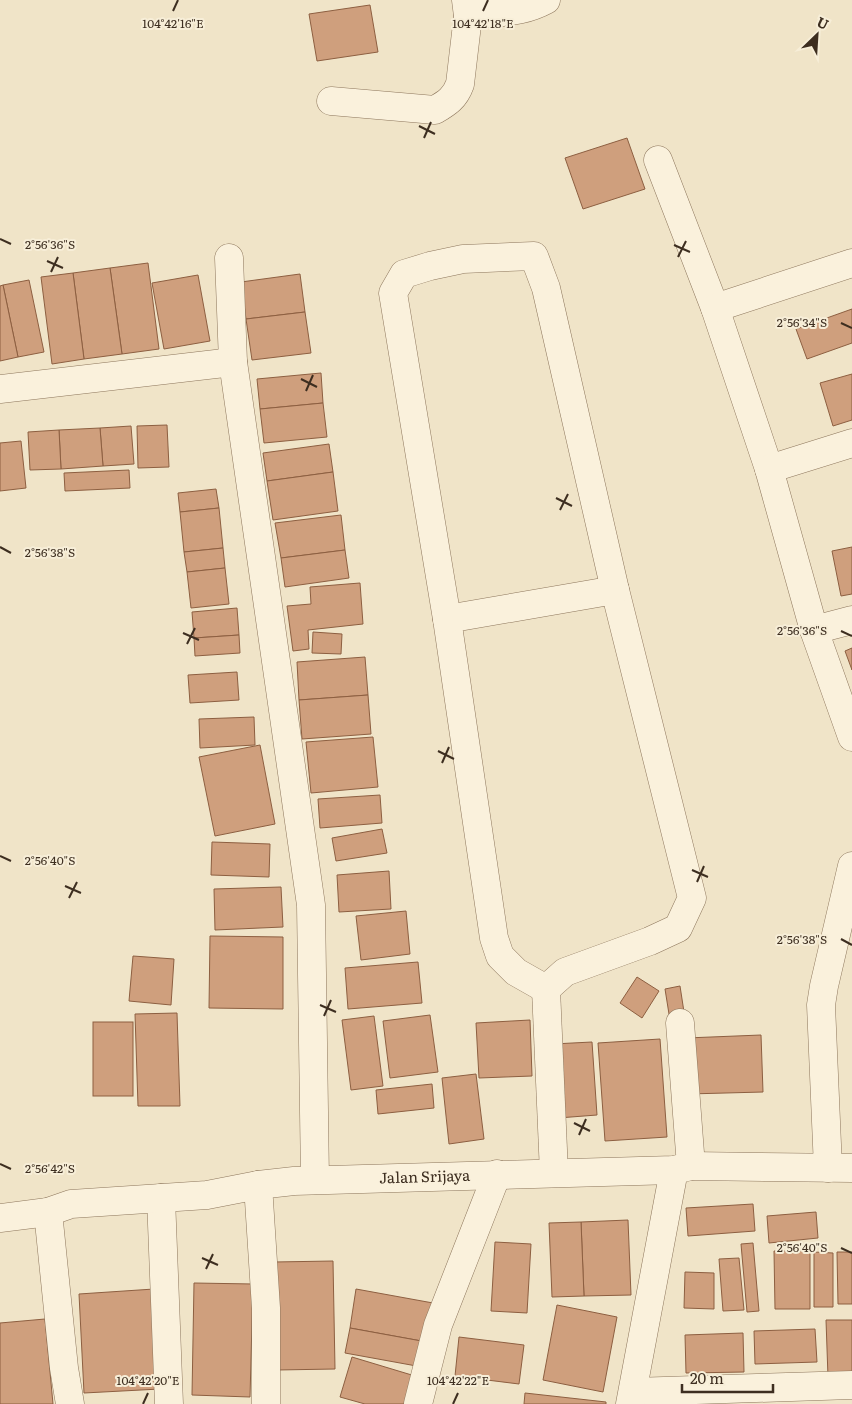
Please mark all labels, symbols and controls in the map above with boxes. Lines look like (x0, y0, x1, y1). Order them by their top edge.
north arrow (792, 10, 842, 60)
text: U (814, 11, 832, 34)
text: 104°42'16"E (142, 14, 204, 32)
text: 104°42'18"E (452, 14, 514, 32)
text: 2°56'36"S (25, 235, 75, 253)
text: 2°56'34"S (777, 313, 827, 331)
text: 2°56'38"S (25, 543, 75, 561)
text: 2°56'36"S (777, 621, 827, 639)
text: 2°56'40"S (25, 851, 75, 869)
text: 2°56'38"S (777, 930, 827, 948)
text: 2°56'42"S (25, 1159, 75, 1177)
street label: Jalan Srijaya (379, 1163, 471, 1189)
text: 2°56'40"S (777, 1238, 827, 1256)
scale bar (682, 1362, 773, 1394)
text: 20 m (690, 1366, 724, 1389)
text: 104°42'20"E (117, 1371, 180, 1389)
text: 104°42'22"E (427, 1371, 489, 1389)

